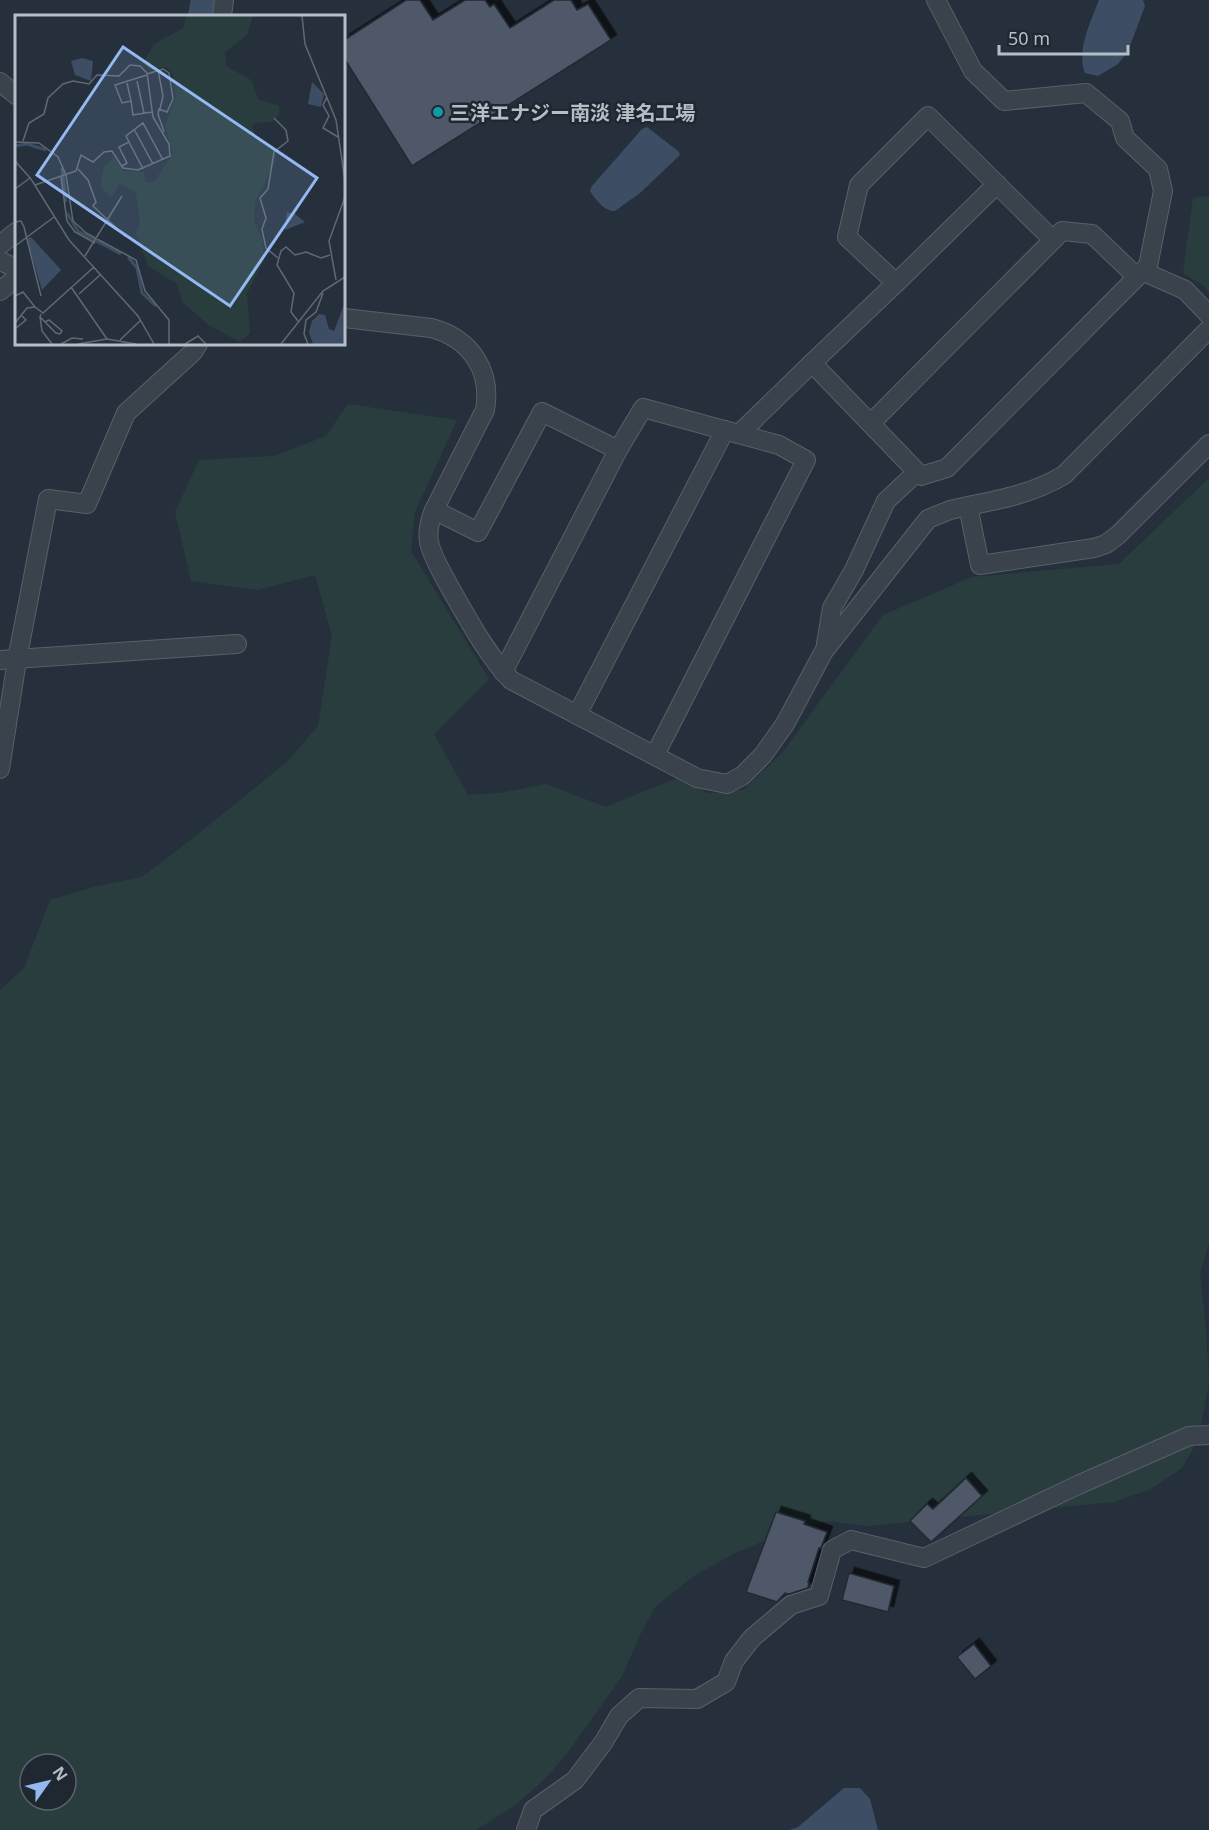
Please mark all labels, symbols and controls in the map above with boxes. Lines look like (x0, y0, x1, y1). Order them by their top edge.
inset map (15, 15, 345, 345)
scale bar (999, 18, 1128, 56)
text: 50 m (1008, 26, 1050, 50)
place label: 三洋エナジー南淡 津名工場 (450, 99, 695, 126)
marker: 三洋エナジー南淡 津名工場 (431, 105, 445, 119)
north arrow (18, 1752, 78, 1812)
text: N (48, 1762, 73, 1785)

